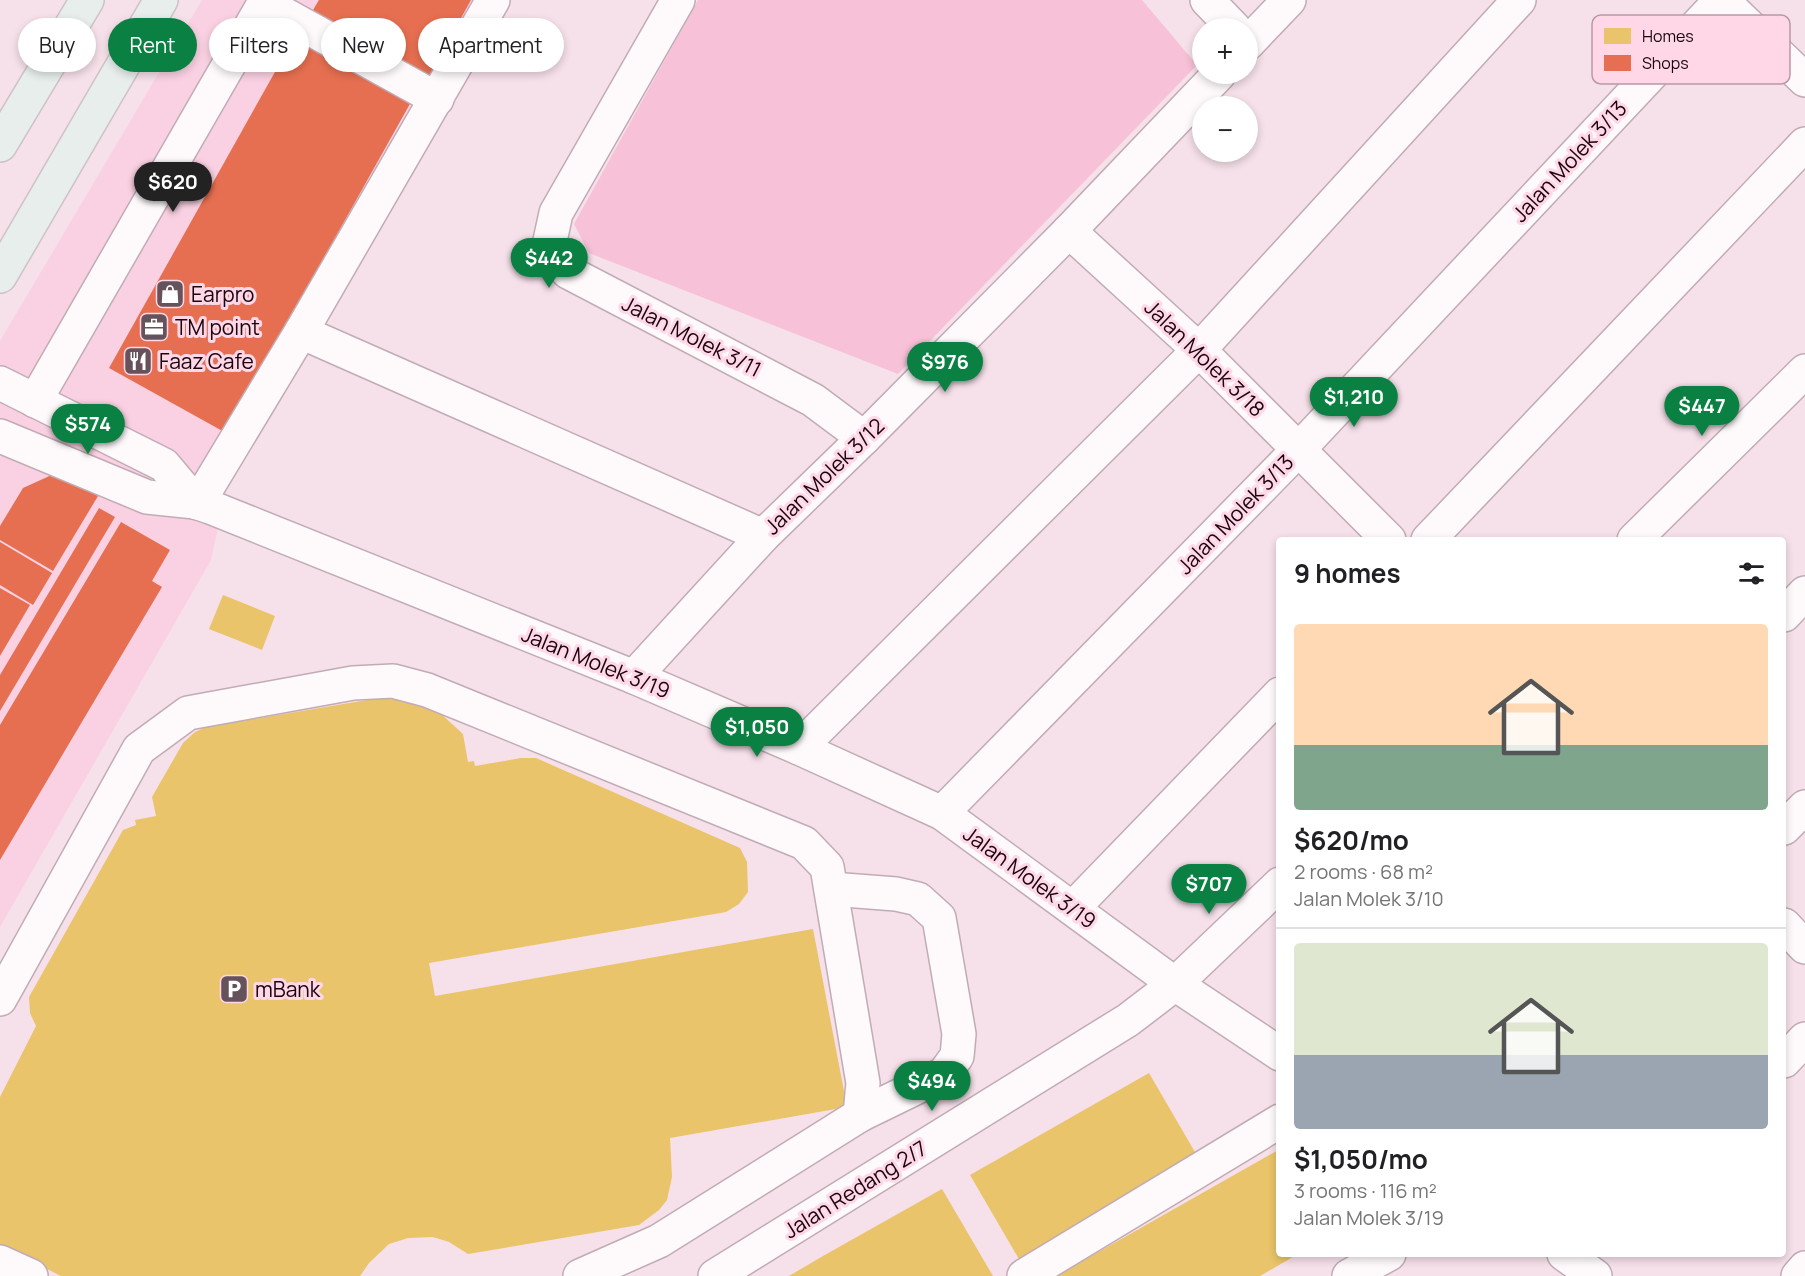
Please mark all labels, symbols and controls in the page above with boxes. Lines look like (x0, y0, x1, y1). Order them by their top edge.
legend (1592, 15, 1790, 84)
chip: Buy (18, 18, 96, 72)
chip: Rent (108, 18, 197, 72)
chip: Filters (209, 18, 309, 72)
chip: New (321, 18, 406, 72)
chip: Apartment (418, 18, 564, 72)
map controls (1192, 18, 1258, 162)
button: + (1192, 18, 1258, 84)
text: Homes (1642, 25, 1694, 47)
text: Shops (1642, 52, 1689, 74)
street label: Jalan Molek 3/13 (1506, 94, 1632, 228)
button: − (1192, 96, 1258, 162)
pin: $620 (137, 162, 209, 213)
text: $620 (148, 168, 198, 195)
pin: $442 (513, 238, 585, 289)
text: $442 (525, 244, 573, 271)
shop icon: Earpro (154, 278, 186, 310)
place label: Earpro (191, 280, 254, 308)
street label: Jalan Molek 3/11 (618, 289, 766, 383)
street label: Jalan Molek 3/18 (1139, 294, 1271, 422)
office icon: TM point (138, 311, 170, 343)
place label: TM point (175, 313, 260, 341)
pin: $976 (909, 342, 981, 393)
restaurant icon: Faaz Cafe (122, 345, 154, 377)
place label: Faaz Cafe (159, 347, 254, 375)
text: $976 (921, 348, 969, 375)
pin: $1,210 (1305, 377, 1403, 428)
text: $1,210 (1324, 383, 1384, 410)
pin: $447 (1666, 386, 1738, 437)
text: $447 (1678, 392, 1726, 419)
pin: $574 (52, 404, 124, 455)
text: $574 (65, 410, 111, 437)
street label: Jalan Molek 3/12 (758, 412, 890, 540)
street label: Jalan Molek 3/13 (1171, 448, 1299, 580)
text: 9 homes (1294, 555, 1401, 591)
icon: filters (1735, 557, 1768, 590)
street label: Jalan Molek 3/19 (518, 620, 674, 704)
icon: home (1477, 663, 1585, 771)
pin: $1,050 (708, 707, 806, 758)
text: $1,050 (725, 713, 789, 740)
street label: Jalan Molek 3/19 (958, 819, 1102, 935)
text: $620/mo (1294, 822, 1409, 858)
text: 2 rooms · 68 m² (1294, 858, 1433, 885)
pin: $707 (1173, 864, 1245, 915)
text: $707 (1185, 870, 1233, 897)
text: Jalan Molek 3/10 (1294, 885, 1444, 912)
parking icon: mBank (218, 973, 250, 1005)
place label: mBank (255, 975, 321, 1003)
icon: home (1477, 982, 1585, 1090)
pin: $494 (896, 1061, 968, 1112)
text: $494 (908, 1067, 956, 1094)
street label: Jalan Redang 2/7 (778, 1134, 932, 1244)
text: $1,050/mo (1294, 1141, 1428, 1177)
text: 3 rooms · 116 m² (1294, 1177, 1437, 1204)
text: Jalan Molek 3/19 (1294, 1204, 1444, 1231)

